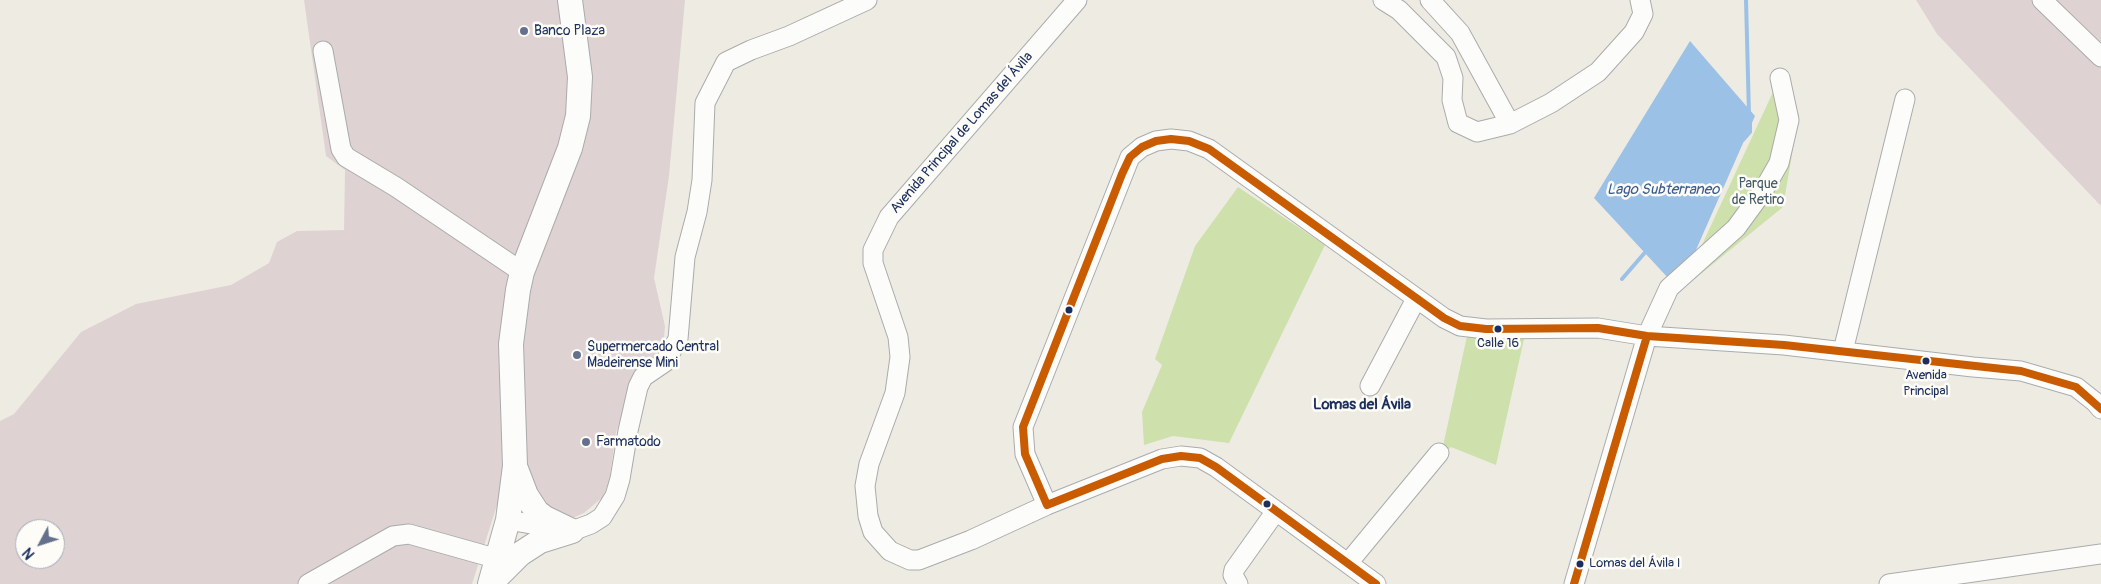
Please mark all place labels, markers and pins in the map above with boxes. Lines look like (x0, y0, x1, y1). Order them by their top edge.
place label: Banco Plaza (534, 23, 605, 39)
marker: Banco Plaza (518, 25, 530, 37)
unlabelled marker (1064, 305, 1074, 315)
marker: Calle 16 (1493, 324, 1503, 334)
place label: Calle 16 (1477, 336, 1519, 352)
place label: Supermercado Central Madeirense Mini (587, 339, 719, 372)
marker: Supermercado Central Madeirense Mini (571, 349, 583, 361)
marker: Avenida Principal (1921, 356, 1931, 366)
place label: Avenida Principal (1903, 368, 1949, 399)
place label: Farmatodo (596, 434, 661, 450)
marker: Farmatodo (580, 436, 592, 448)
unlabelled marker (1262, 499, 1272, 509)
place label: Lomas del Ávila I (1589, 556, 1681, 572)
marker: Lomas del Ávila I (1575, 559, 1585, 569)

